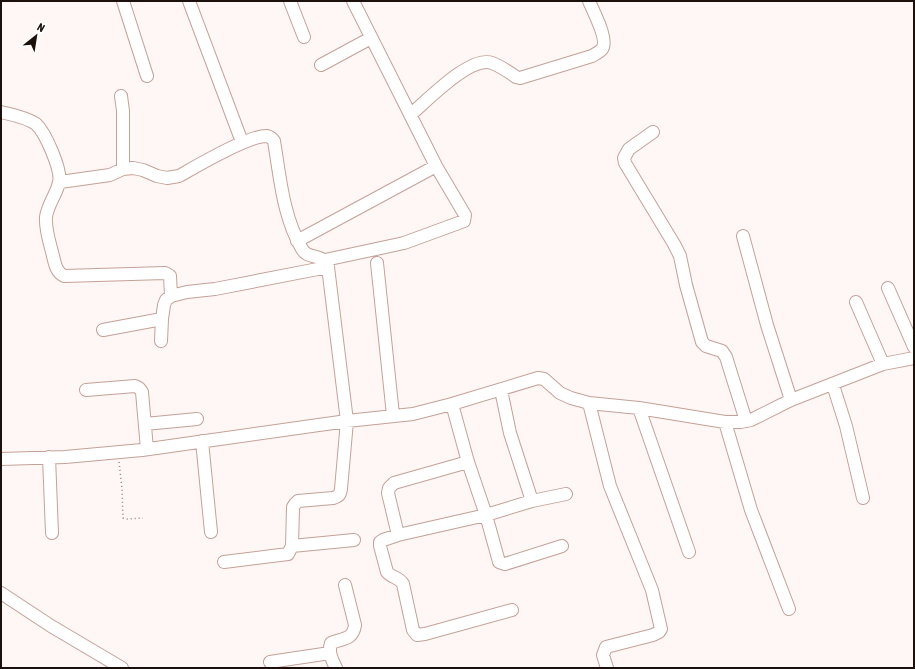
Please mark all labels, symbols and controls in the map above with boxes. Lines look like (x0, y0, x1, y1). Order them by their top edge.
north arrow (16, 16, 56, 56)
text: N (35, 21, 47, 34)

